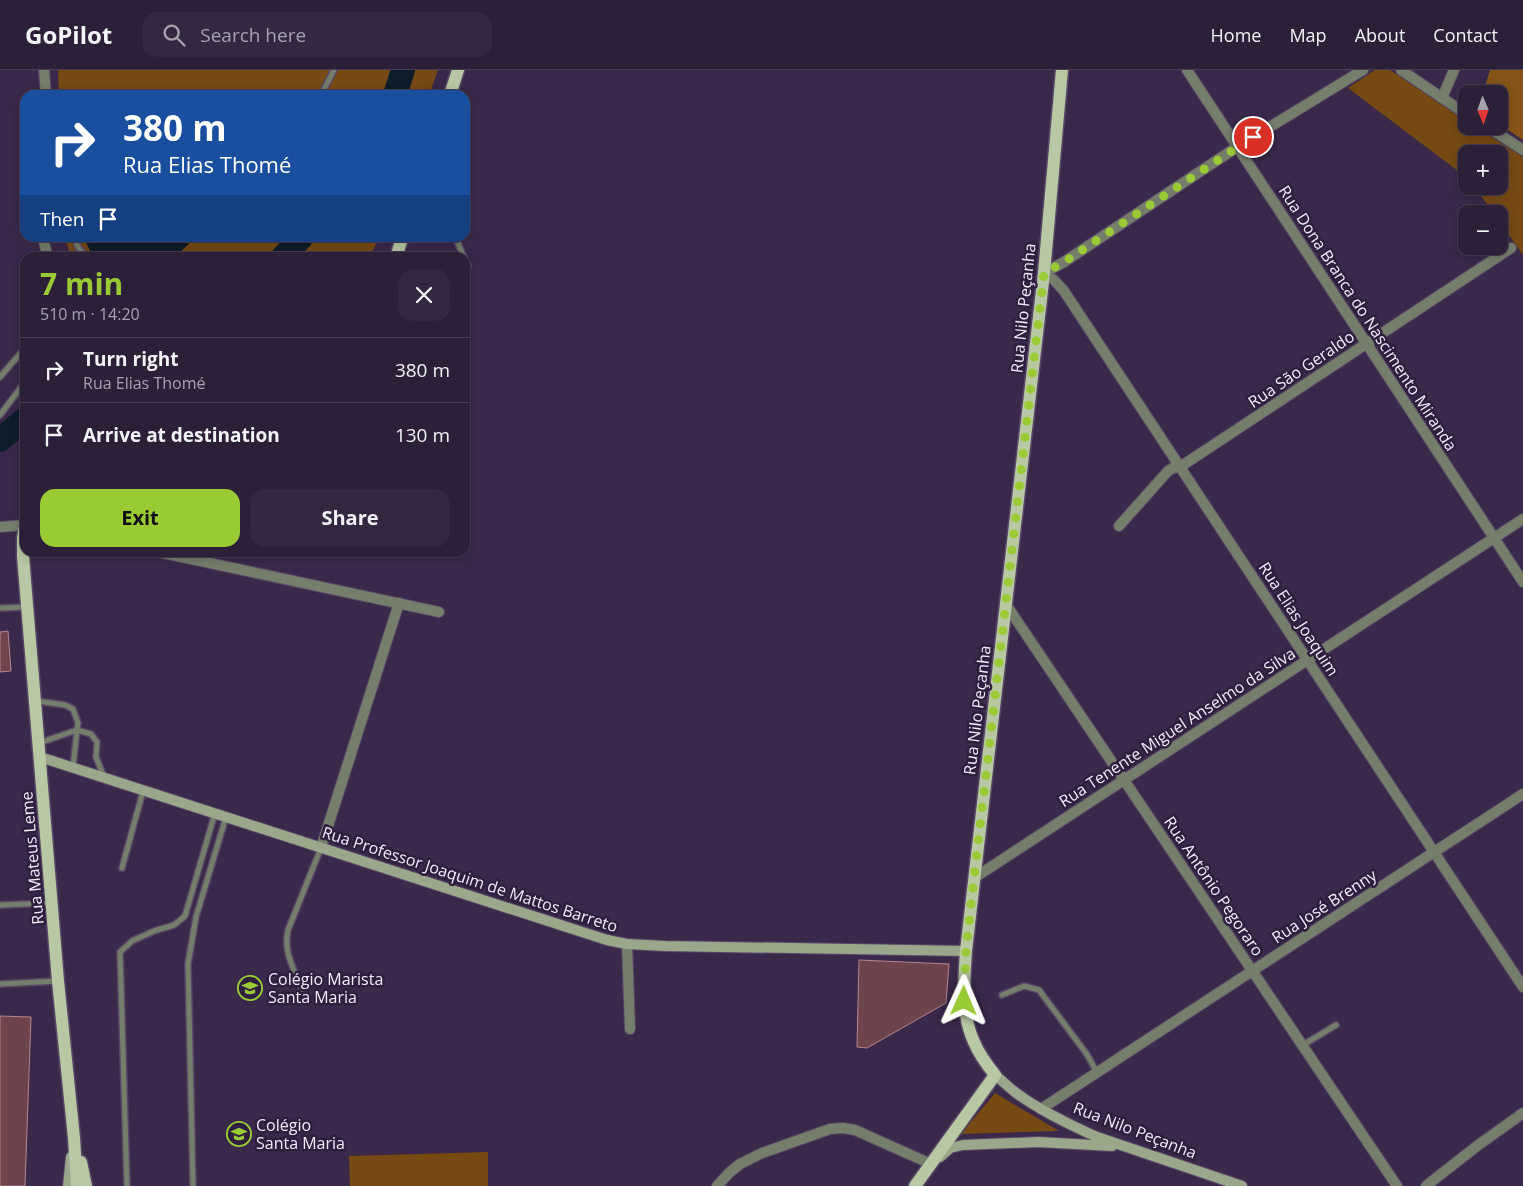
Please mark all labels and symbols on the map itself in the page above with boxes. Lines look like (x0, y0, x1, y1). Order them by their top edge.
north arrow (1458, 85, 1508, 135)
pin (1232, 116, 1274, 158)
street label: Rua Dona Branca do Nascimento Miranda (1274, 181, 1462, 455)
street label: Rua Nilo Peçanha (1005, 242, 1041, 374)
street label: Rua São Geraldo (1244, 325, 1358, 413)
street label: Rua Elias Joaquim (1254, 558, 1344, 680)
street label: Rua Tenente Miguel Anselmo da Silva (1054, 642, 1300, 812)
street label: Rua Nilo Peçanha (958, 644, 996, 776)
street label: Rua Mateus Leme (15, 791, 49, 925)
street label: Rua Antônio Pegoraro (1159, 812, 1269, 960)
street label: Rua Professor Joaquim de Mattos Barreto (319, 821, 621, 937)
street label: Rua José Brenny (1267, 863, 1382, 948)
place label: Colégio Marista Santa Maria (268, 968, 383, 1008)
position arrow (937, 974, 989, 1026)
school or university icon: Colégio Marista Santa Maria (237, 975, 263, 1001)
street label: Rua Nilo Peçanha (1070, 1096, 1200, 1164)
place label: Colégio Santa Maria (256, 1114, 345, 1154)
school or university icon: Colégio Santa Maria (226, 1121, 252, 1147)

